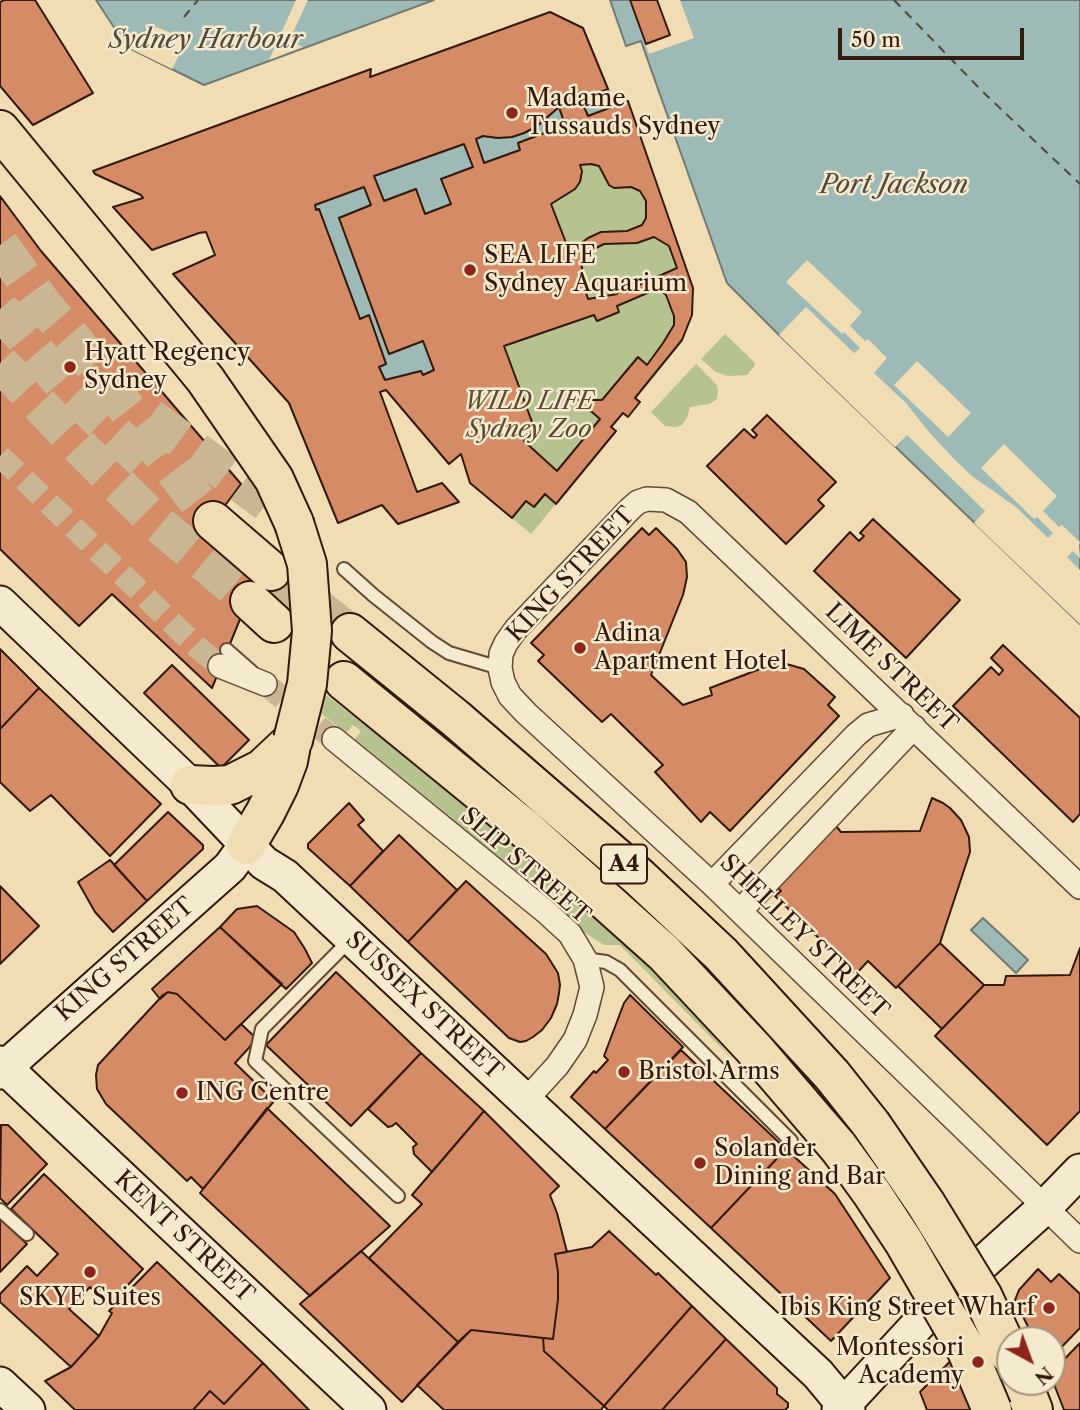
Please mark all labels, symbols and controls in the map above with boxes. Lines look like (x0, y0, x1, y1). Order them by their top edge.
scale bar (842, 14, 1028, 58)
water label: Sydney Harbour (109, 24, 303, 56)
text: 50 m (851, 27, 901, 52)
place label: Madame Tussauds Sydney (526, 85, 721, 141)
marker: Madame Tussauds Sydney (504, 105, 520, 121)
water label: Port Jackson (820, 169, 968, 201)
place label: SEA LIFE Sydney Aquarium (484, 242, 687, 298)
marker: SEA LIFE Sydney Aquarium (462, 262, 478, 278)
place label: Hyatt Regency Sydney (84, 339, 250, 395)
marker: Hyatt Regency Sydney (62, 359, 78, 375)
park label: WILD LIFE Sydney Zoo (464, 388, 594, 444)
street label: KING STREET (501, 502, 641, 648)
street label: LIME STREET (819, 598, 963, 738)
place label: Adina Apartment Hotel (594, 620, 787, 676)
marker: Adina Apartment Hotel (572, 640, 588, 656)
street label: SLIP STREET (454, 802, 596, 930)
road number: A4 (601, 844, 647, 884)
street label: SHELLEY STREET (714, 849, 894, 1025)
street label: KING STREET (50, 892, 200, 1028)
street label: SUSSEX STREET (339, 926, 509, 1086)
place label: Bristol Arms (638, 1058, 780, 1086)
marker: Bristol Arms (616, 1064, 632, 1080)
place label: ING Centre (196, 1079, 329, 1107)
marker: ING Centre (174, 1085, 190, 1101)
place label: Solander Dining and Bar (714, 1135, 885, 1191)
marker: Solander Dining and Bar (692, 1155, 708, 1171)
street label: KENT STREET (108, 1165, 260, 1309)
marker: SKYE Suites (82, 1264, 98, 1280)
place label: SKYE Suites (19, 1284, 161, 1312)
place label: Ibis King Street Wharf (780, 1294, 1035, 1322)
marker: Ibis King Street Wharf (1041, 1300, 1057, 1316)
north arrow (996, 1326, 1066, 1396)
place label: Montessori Academy (836, 1334, 964, 1390)
marker: Montessori Academy (970, 1354, 986, 1370)
text: N (1030, 1362, 1058, 1390)

